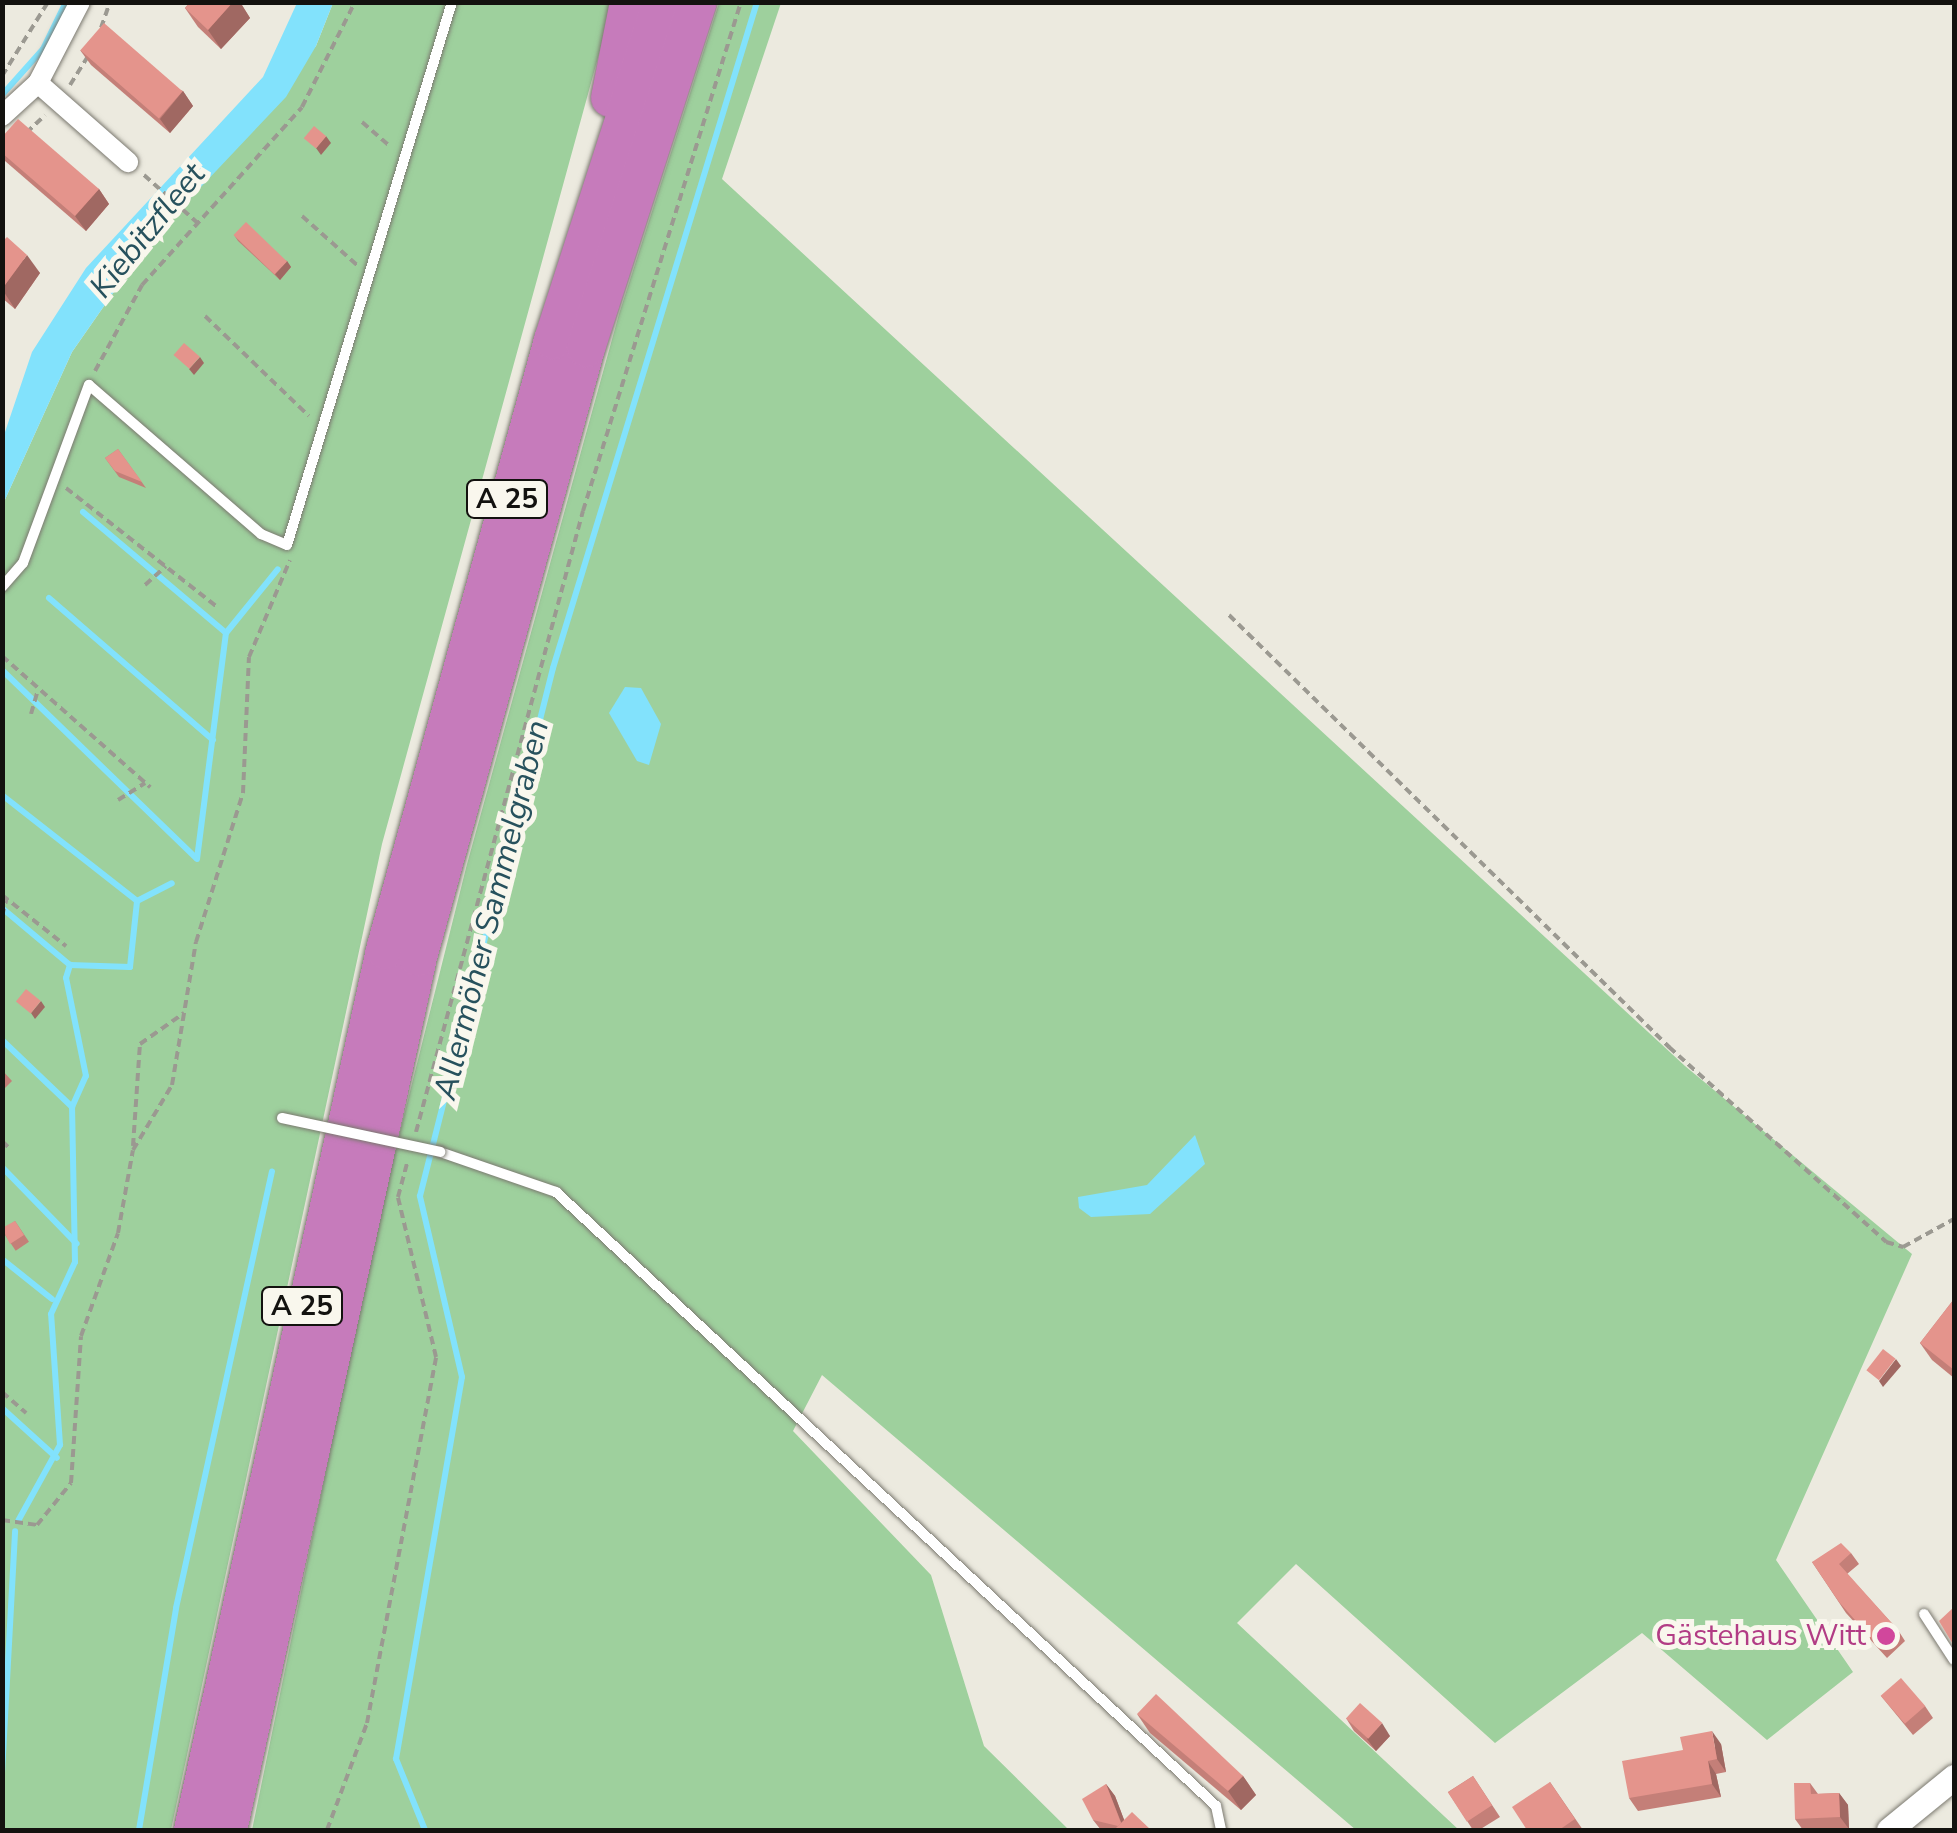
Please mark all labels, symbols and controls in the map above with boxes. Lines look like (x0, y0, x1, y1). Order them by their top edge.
water label: Kiebitzfleet (82, 156, 214, 306)
road number: A 25 (464, 476, 550, 522)
water label: Allermöher Sammelgraben (426, 716, 558, 1104)
road number: A 25 (260, 1283, 344, 1329)
place label: Gästehaus Witt (1655, 1618, 1866, 1654)
marker: Gästehaus Witt (1875, 1625, 1897, 1647)

